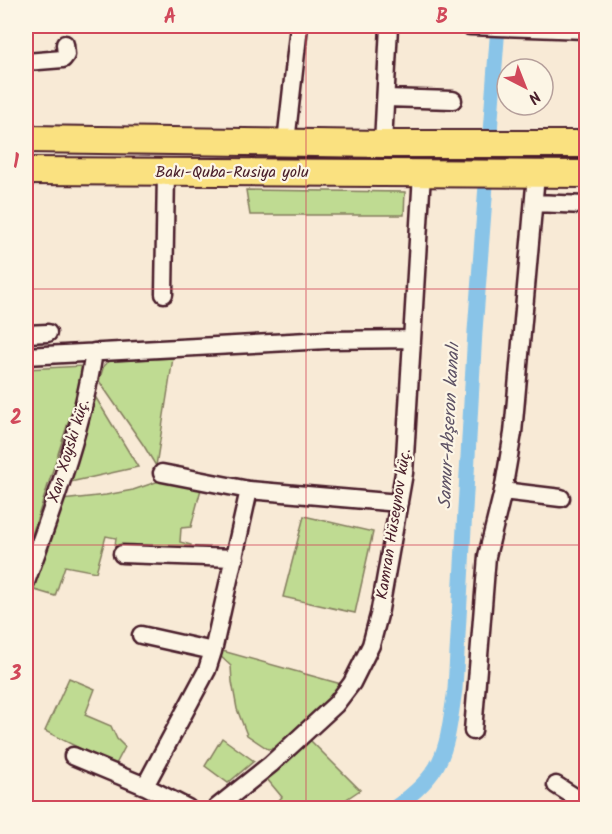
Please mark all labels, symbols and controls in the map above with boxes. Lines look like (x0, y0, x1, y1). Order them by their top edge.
text: A (164, 2, 176, 34)
text: B (436, 2, 448, 34)
north arrow (495, 57, 555, 117)
text: N (522, 84, 546, 110)
text: 1 (13, 147, 19, 179)
street label: Bakı-Quba-Rusiya yolu (155, 160, 309, 185)
water label: Samur-Abşeron kanalı (431, 341, 469, 510)
street label: Xan Xoyski küç. (41, 396, 97, 506)
text: 2 (10, 403, 22, 435)
street label: Kamran Hüseynov küç. (370, 447, 418, 601)
text: 3 (10, 659, 22, 691)

